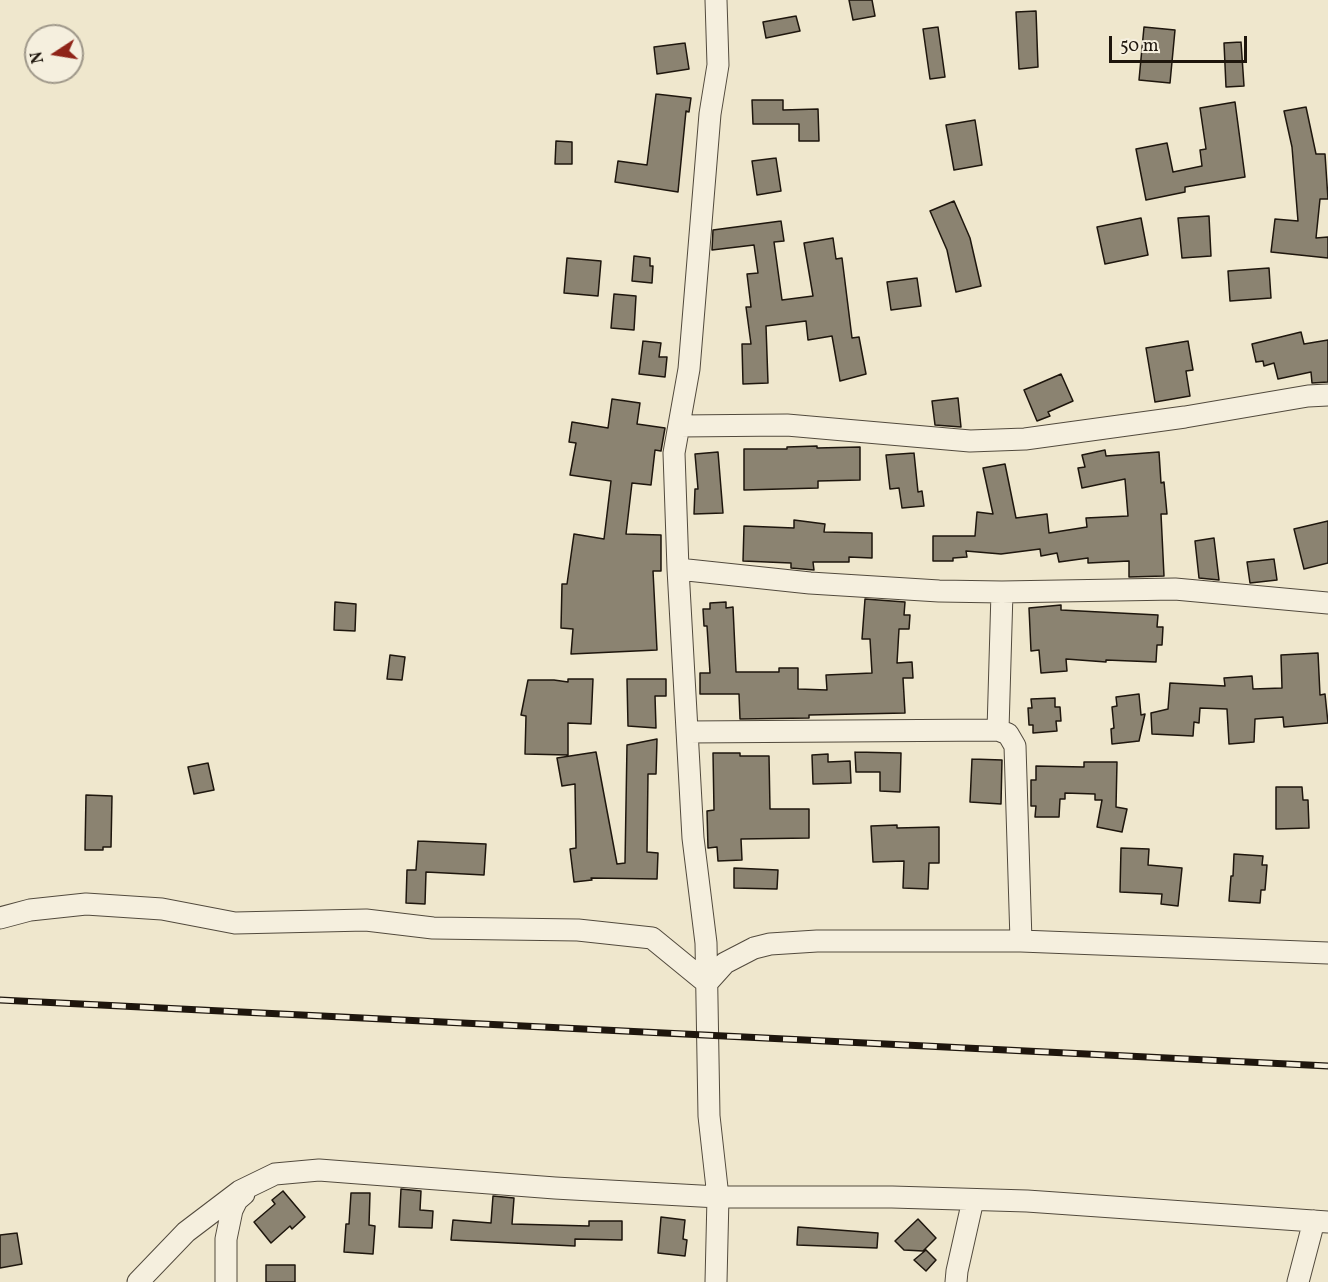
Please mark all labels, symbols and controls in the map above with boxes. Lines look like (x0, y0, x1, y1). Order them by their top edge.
north arrow (24, 24, 84, 84)
scale bar (1112, 24, 1250, 62)
text: 50 m (1120, 34, 1159, 59)
text: N (26, 49, 50, 65)

